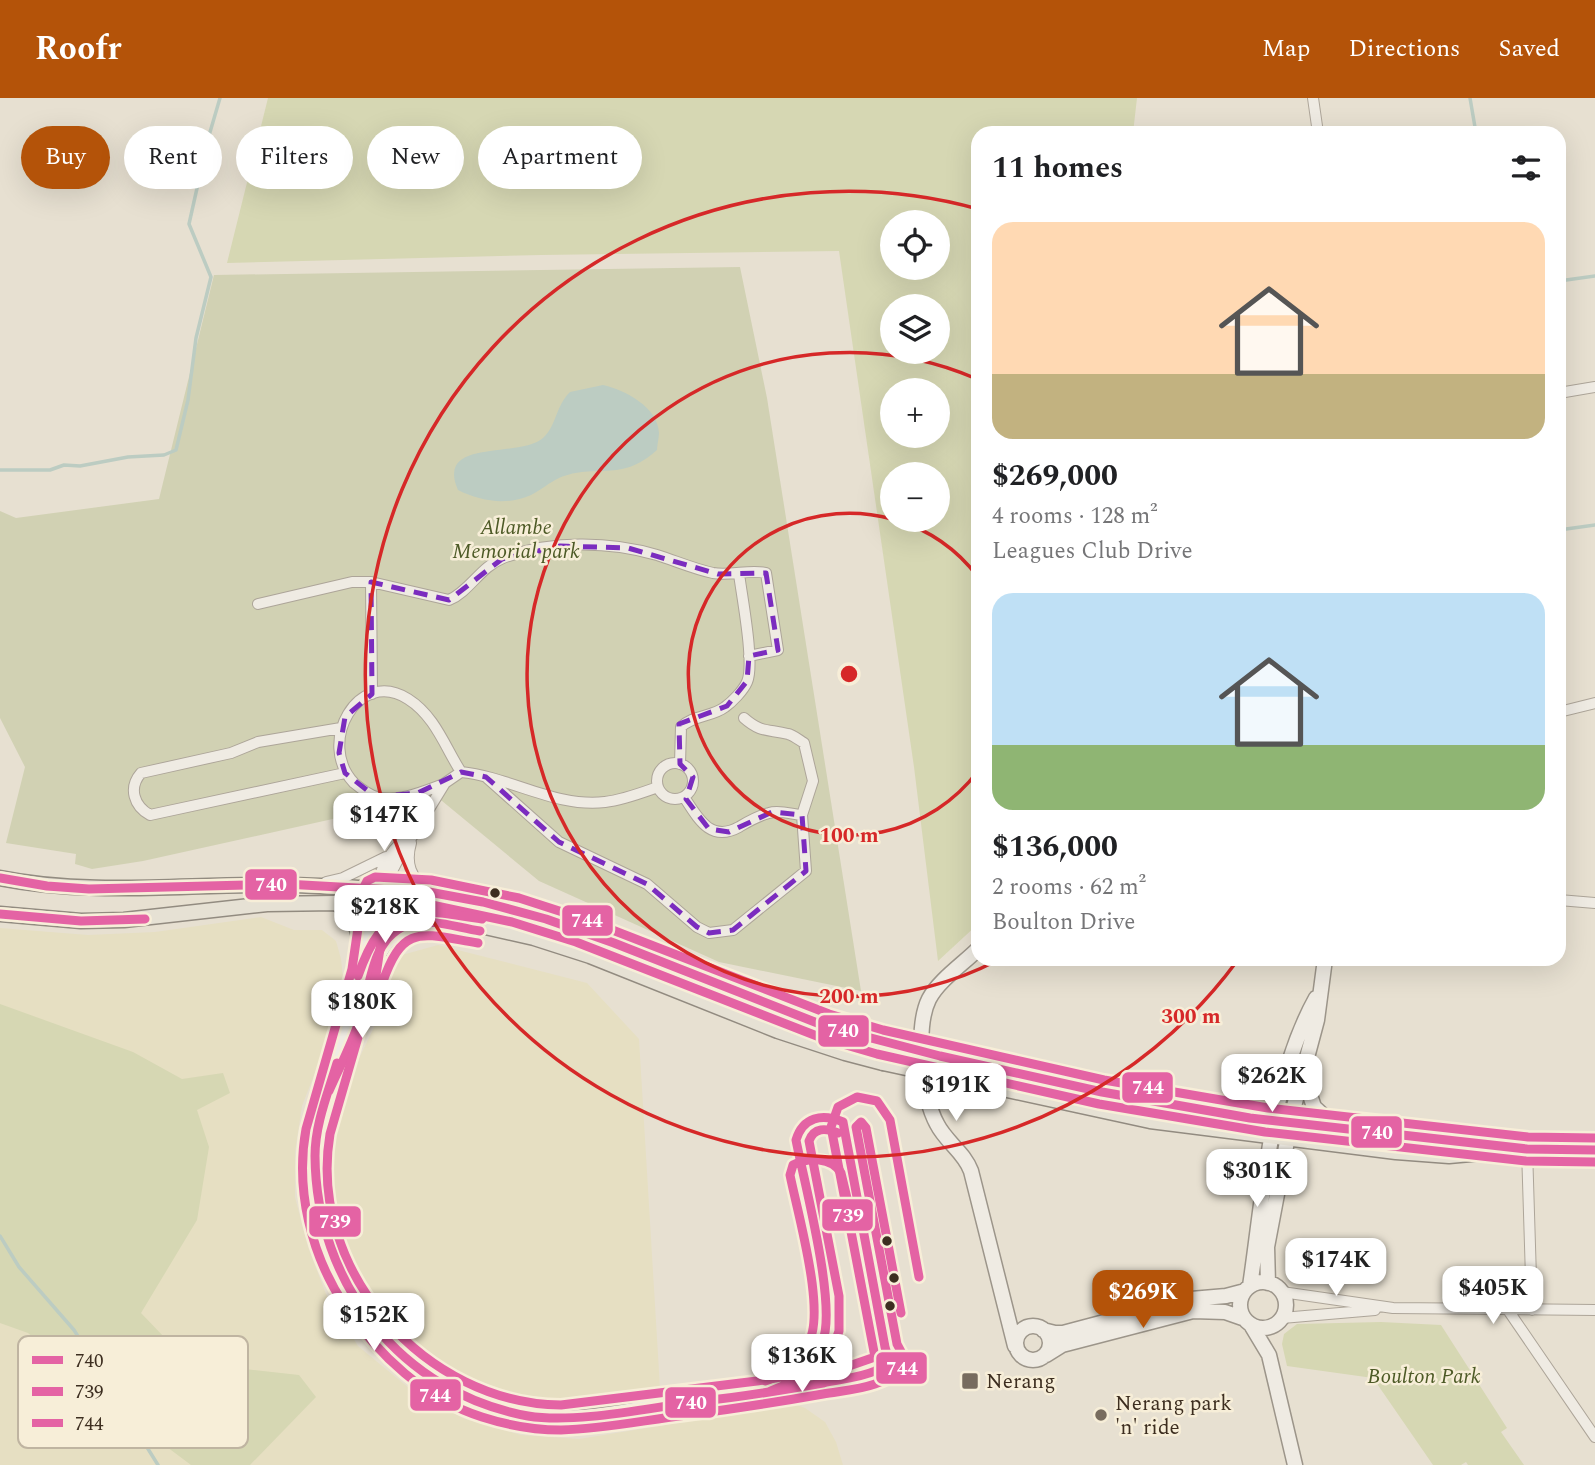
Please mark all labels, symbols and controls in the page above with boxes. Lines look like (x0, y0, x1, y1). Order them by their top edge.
text: Roofr (35, 24, 121, 74)
text: Map (1262, 31, 1310, 67)
text: Directions (1348, 31, 1460, 67)
text: Saved (1498, 31, 1560, 67)
chip: Buy (21, 126, 110, 189)
chip: Rent (124, 126, 222, 189)
chip: Filters (236, 126, 353, 189)
chip: New (367, 126, 464, 189)
chip: Apartment (478, 126, 642, 189)
text: 11 homes (992, 145, 1123, 191)
icon: filters (1507, 149, 1545, 187)
map controls (880, 210, 950, 532)
button: locate (880, 210, 950, 280)
icon: home (1206, 268, 1332, 394)
button: layers (880, 294, 950, 364)
button: + (880, 378, 950, 448)
text: $269,000 (992, 453, 1118, 499)
button: − (880, 462, 950, 532)
text: 4 rooms · 128 m² (992, 499, 1158, 534)
park label: Allambe Memorial park (452, 512, 580, 568)
text: Leagues Club Drive (992, 534, 1193, 569)
icon: home (1206, 639, 1332, 765)
centre of rings (837, 662, 861, 686)
pin: $147K (335, 794, 433, 853)
text: $147K (349, 798, 419, 833)
text: 100 m (819, 820, 879, 852)
text: $136,000 (992, 824, 1118, 870)
line badge: 740 (244, 868, 298, 901)
text: 2 rooms · 62 m² (992, 870, 1146, 905)
text: 740 (255, 871, 287, 900)
pin: $218K (336, 886, 434, 945)
unlabelled marker (488, 886, 502, 900)
text: $218K (350, 890, 420, 925)
line badge: 744 (561, 904, 614, 937)
text: Boulton Drive (992, 905, 1135, 940)
text: 744 (571, 907, 603, 936)
pin: $180K (313, 981, 411, 1040)
text: 200 m (819, 981, 879, 1013)
text: $180K (327, 985, 397, 1020)
text: 300 m (1161, 1001, 1221, 1033)
line badge: 740 (817, 1014, 870, 1048)
text: 740 (827, 1017, 859, 1046)
pin: $262K (1223, 1054, 1321, 1114)
text: $262K (1237, 1059, 1307, 1094)
pin: $191K (907, 1063, 1005, 1123)
text: $191K (921, 1068, 991, 1103)
line badge: 744 (1121, 1071, 1174, 1104)
text: 744 (1132, 1074, 1164, 1103)
line badge: 740 (1350, 1115, 1403, 1149)
text: 740 (1361, 1119, 1393, 1148)
pin: $301K (1208, 1150, 1306, 1209)
text: $301K (1222, 1154, 1292, 1189)
line badge: 739 (821, 1198, 874, 1232)
text: 739 (832, 1202, 864, 1231)
line badge: 739 (308, 1205, 362, 1238)
text: 739 (319, 1208, 351, 1237)
unlabelled marker (880, 1234, 894, 1248)
pin: $174K (1287, 1238, 1385, 1298)
text: $174K (1301, 1243, 1371, 1278)
pin: $405K (1444, 1266, 1542, 1326)
pin: $269K (1094, 1270, 1192, 1330)
unlabelled marker (887, 1271, 901, 1285)
text: $405K (1458, 1271, 1528, 1306)
text: $269K (1108, 1275, 1178, 1310)
pin: $152K (325, 1294, 423, 1353)
text: $152K (339, 1298, 409, 1333)
unlabelled marker (883, 1299, 897, 1313)
pin: $136K (753, 1334, 851, 1394)
legend (18, 1336, 248, 1448)
text: $136K (767, 1339, 837, 1374)
text: 740 (75, 1347, 104, 1376)
line badge: 744 (875, 1351, 928, 1385)
text: 744 (886, 1355, 918, 1384)
park label: Boulton Park (1367, 1361, 1481, 1393)
place label: Nerang (986, 1366, 1055, 1398)
marker: Nerang (960, 1371, 980, 1391)
text: 739 (75, 1378, 104, 1407)
line badge: 744 (409, 1378, 462, 1412)
text: 744 (419, 1382, 451, 1411)
line badge: 740 (664, 1386, 717, 1419)
place label: Nerang park 'n' ride (1115, 1388, 1232, 1444)
text: 740 (675, 1389, 707, 1418)
marker: Nerang park 'n' ride (1093, 1407, 1109, 1423)
text: 744 (75, 1410, 104, 1439)

